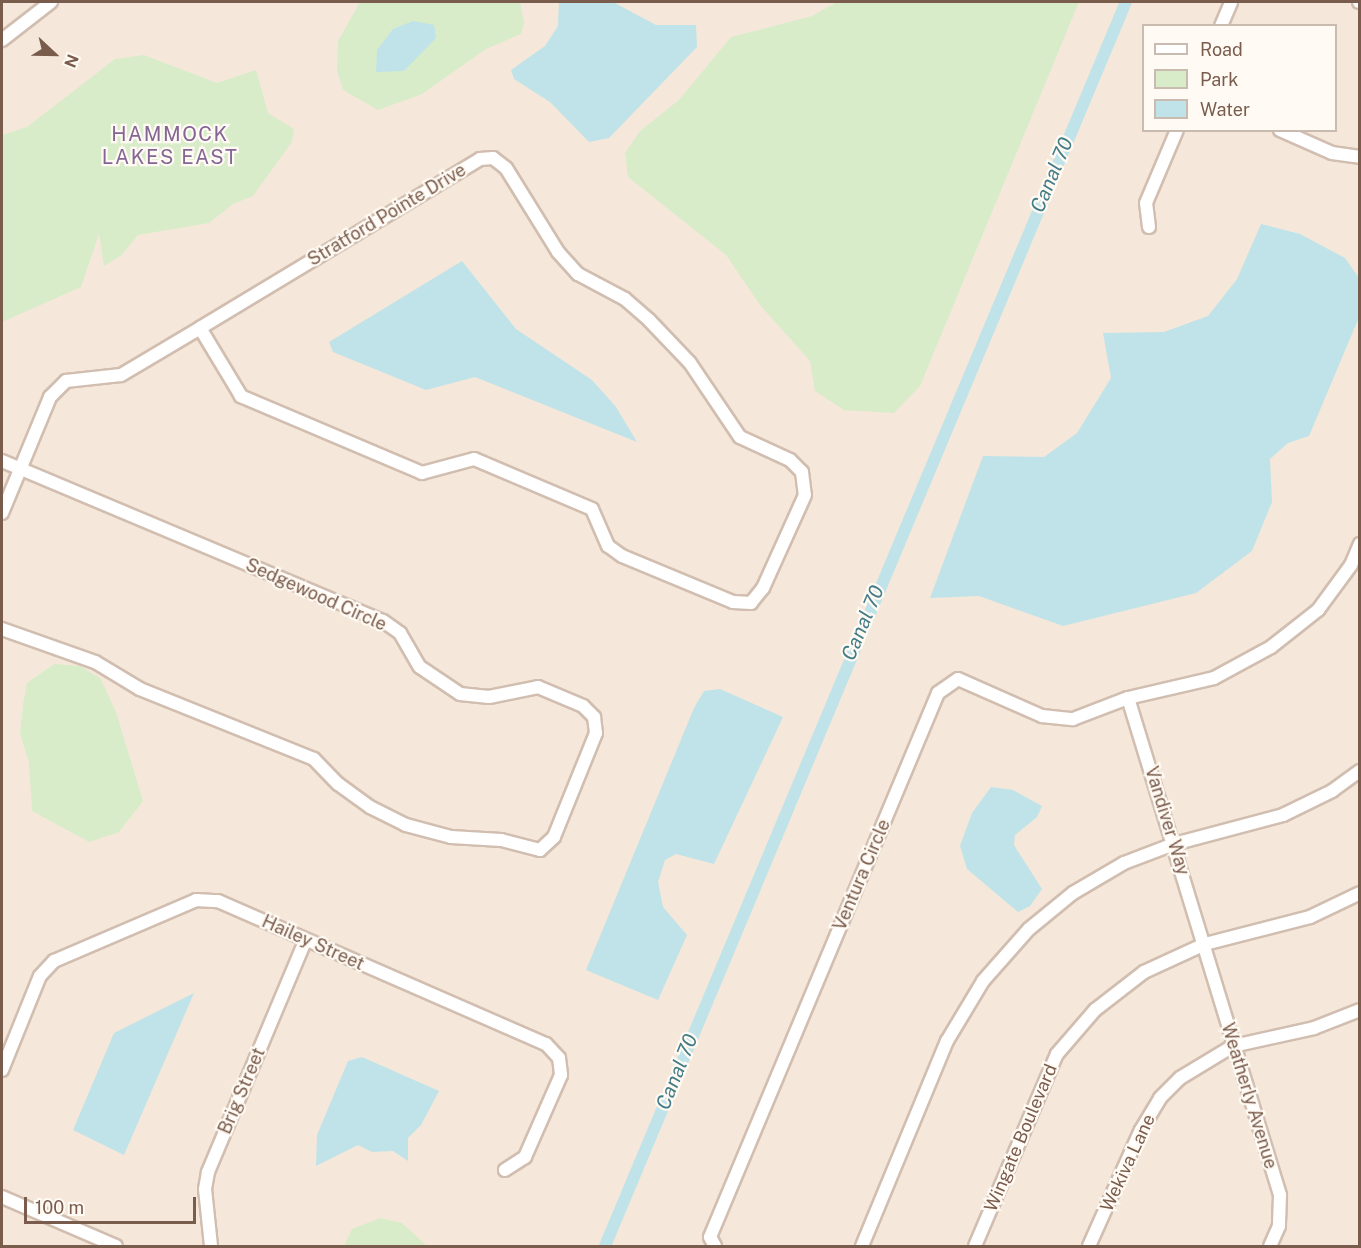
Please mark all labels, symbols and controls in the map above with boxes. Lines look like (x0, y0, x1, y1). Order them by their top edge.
north arrow (24, 24, 84, 84)
legend (1142, 24, 1337, 132)
text: Road (1200, 39, 1243, 60)
text: N (60, 52, 82, 70)
text: Park (1200, 69, 1238, 90)
text: Water (1200, 99, 1250, 120)
district label: HAMMOCK LAKES EAST (102, 123, 238, 170)
water label: Canal 70 (1025, 134, 1079, 216)
street label: Stratford Pointe Drive (304, 159, 470, 271)
street label: Sedgewood Circle (242, 554, 390, 636)
water label: Canal 70 (836, 582, 890, 664)
street label: Vandiver Way (1140, 764, 1194, 878)
street label: Ventura Circle (829, 816, 895, 934)
street label: Hailey Street (258, 911, 368, 975)
street label: Weatherly Avenue (1217, 1020, 1281, 1172)
water label: Canal 70 (651, 1031, 703, 1113)
street label: Brig Street (214, 1045, 270, 1137)
street label: Wingate Boulevard (980, 1061, 1062, 1215)
street label: Wekiva Lane (1096, 1111, 1160, 1215)
scale bar (27, 1185, 200, 1223)
text: 100 m (35, 1197, 84, 1218)

